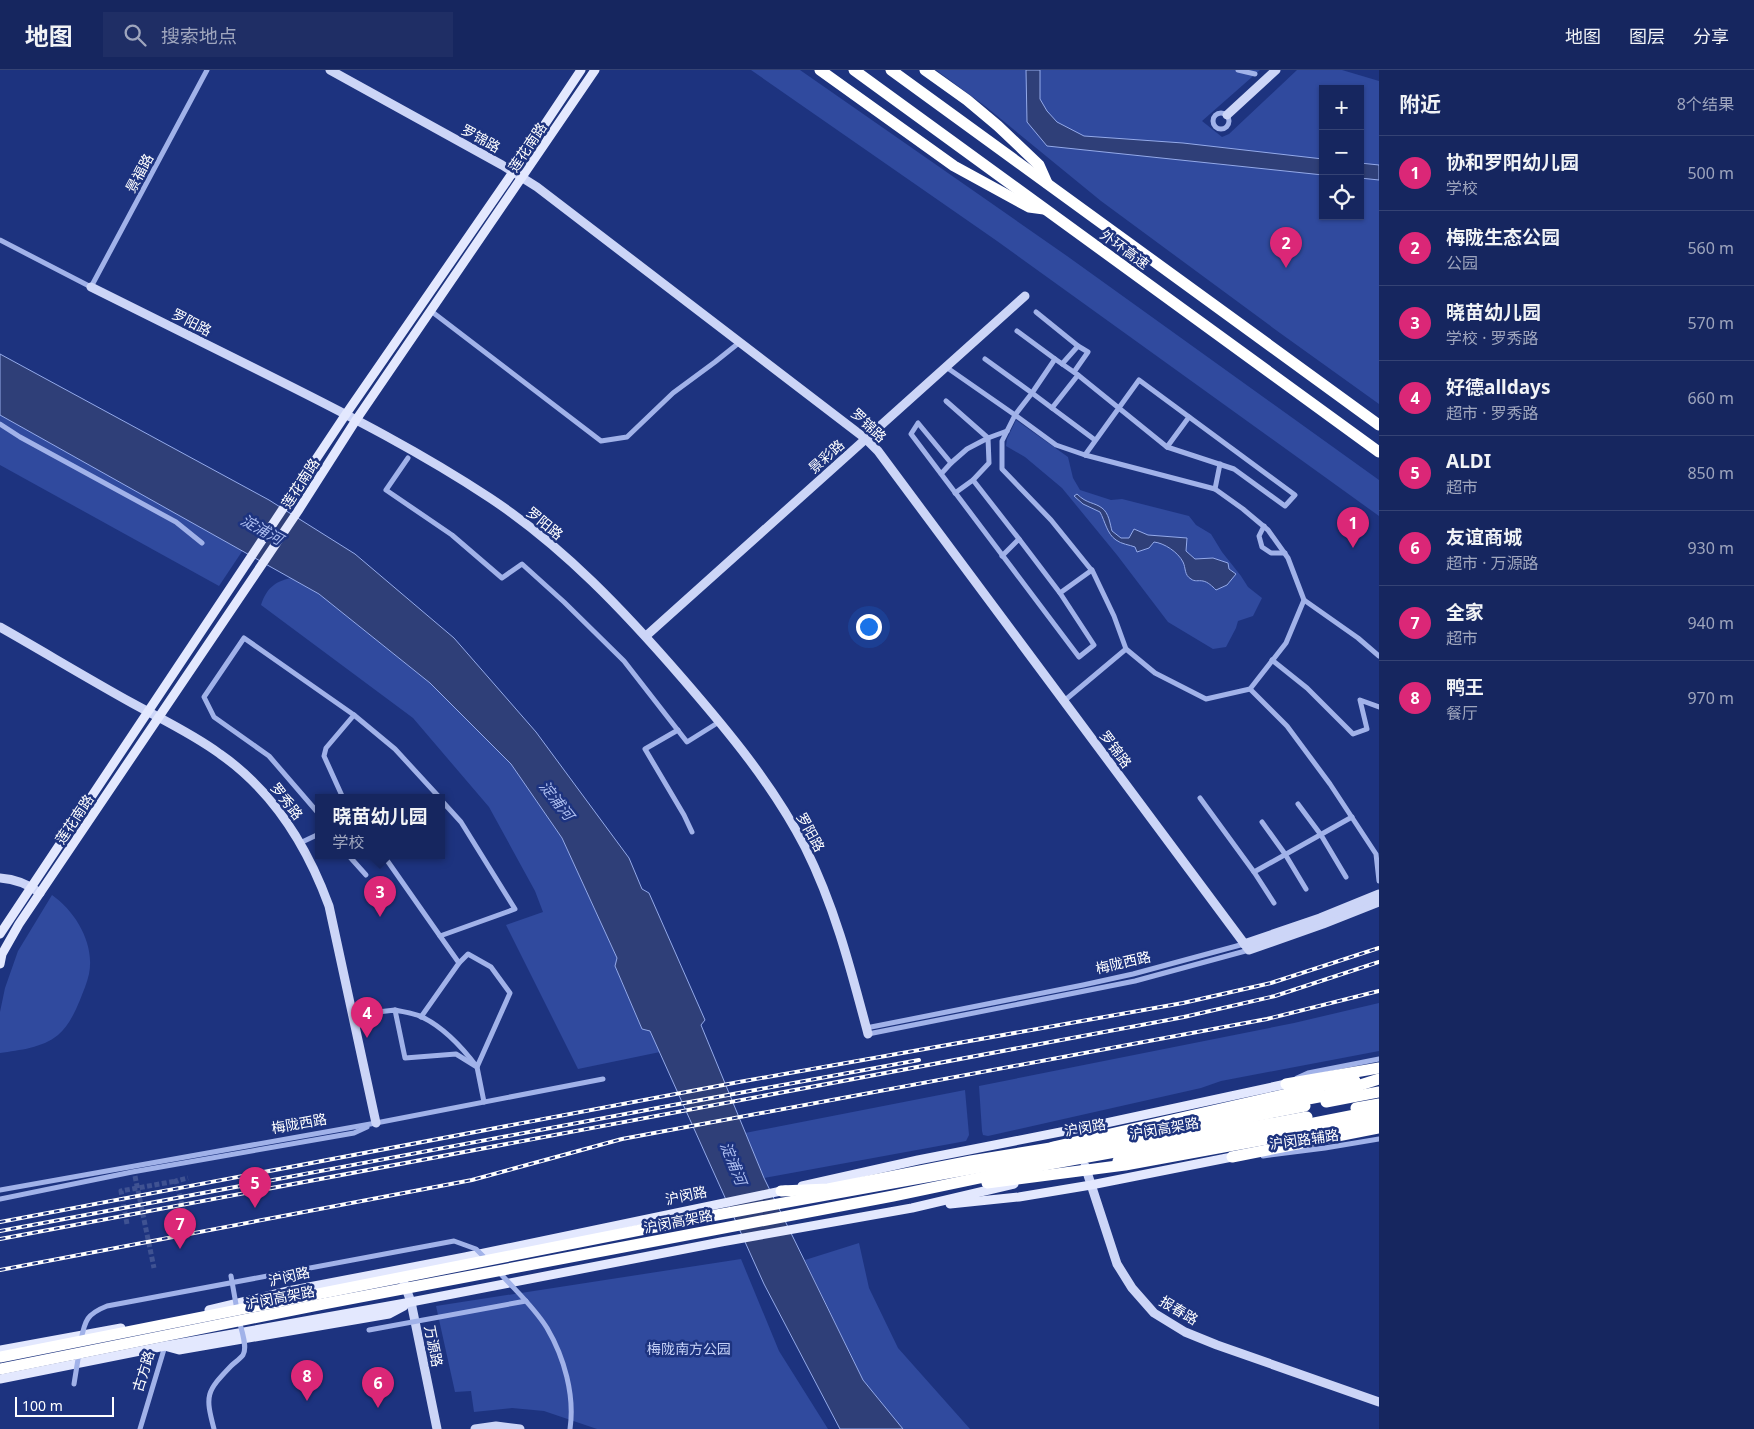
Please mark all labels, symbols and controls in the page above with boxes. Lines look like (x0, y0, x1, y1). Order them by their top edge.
search box (103, 12, 453, 57)
text: 地图 (25, 19, 73, 52)
icon: search (121, 21, 149, 49)
text: 搜索地点 (161, 23, 237, 49)
text: 地图 (1565, 24, 1601, 48)
text: 图层 (1629, 24, 1665, 48)
text: 分享 (1693, 24, 1729, 48)
map controls (1319, 85, 1364, 220)
button: + (1319, 85, 1364, 130)
text: 附近 (1399, 90, 1441, 118)
text: 8个结果 (1677, 93, 1734, 115)
street label: 莲花南路 (503, 118, 551, 176)
street label: 罗锦路 (458, 120, 504, 156)
button: − (1319, 130, 1364, 175)
text: 协和罗阳幼儿园 (1446, 149, 1579, 175)
street label: 景福路 (121, 150, 157, 196)
text: 1 (1410, 162, 1420, 184)
text: 500 m (1687, 162, 1734, 184)
button: locate (1319, 175, 1364, 220)
text: 学校 (1446, 177, 1478, 199)
text: 梅陇生态公园 (1446, 224, 1560, 250)
street label: 外环高速 (1097, 225, 1153, 273)
pin: 2 (1270, 227, 1302, 268)
text: 2 (1410, 237, 1420, 259)
text: 560 m (1687, 237, 1734, 259)
text: 公园 (1446, 252, 1478, 274)
text: 晓苗幼儿园 (1446, 299, 1541, 325)
street label: 罗阳路 (169, 304, 215, 340)
text: 3 (1410, 312, 1420, 334)
text: 570 m (1687, 312, 1734, 334)
text: 学校 · 罗秀路 (1446, 327, 1539, 349)
text: 好德alldays (1446, 374, 1550, 400)
text: 4 (1410, 387, 1420, 409)
text: 660 m (1687, 387, 1734, 409)
text: 超市 · 罗秀路 (1446, 402, 1539, 424)
street label: 罗锦路 (847, 404, 891, 446)
street label: 景彩路 (804, 435, 848, 477)
text: ALDI (1446, 448, 1491, 474)
street label: 莲花南路 (277, 454, 323, 512)
text: 5 (1410, 462, 1420, 484)
text: 850 m (1687, 462, 1734, 484)
text: 超市 (1446, 476, 1478, 498)
street label: 罗阳路 (523, 502, 567, 544)
pin: 1 (1337, 507, 1369, 548)
water label: 淀浦河 (237, 509, 289, 550)
text: 友谊商城 (1446, 524, 1522, 550)
text: 6 (1410, 537, 1420, 559)
text: 930 m (1687, 537, 1734, 559)
text: 超市 · 万源路 (1446, 552, 1539, 574)
text: 全家 (1446, 599, 1484, 625)
text: 7 (1410, 612, 1420, 634)
text: 940 m (1687, 612, 1734, 634)
your location (856, 614, 882, 640)
text: 超市 (1446, 627, 1478, 649)
text: 鸭王 (1446, 674, 1484, 700)
text: 8 (1410, 687, 1420, 709)
text: 970 m (1687, 687, 1734, 709)
text: 餐厅 (1446, 702, 1478, 724)
street label: 罗锦路 (1096, 727, 1136, 771)
water label: 淀浦河 (535, 776, 581, 826)
street label: 罗秀路 (267, 779, 307, 823)
street label: 莲花南路 (50, 790, 98, 848)
popup (315, 794, 445, 859)
text: 晓苗幼儿园 (332, 803, 428, 829)
street label: 罗阳路 (793, 809, 829, 855)
text: 学校 (332, 831, 365, 853)
pin: 3 (364, 876, 396, 917)
street label: 梅陇西路 (1094, 946, 1152, 978)
pin: 4 (351, 997, 383, 1038)
street label: 梅陇西路 (270, 1109, 328, 1137)
street label: 沪闵高架路 (1128, 1113, 1200, 1143)
street label: 沪闵路 (1063, 1114, 1107, 1140)
street label: 沪闵路辅路 (1268, 1125, 1340, 1153)
water label: 淀浦河 (716, 1138, 753, 1190)
pin: 5 (239, 1167, 271, 1208)
street label: 沪闵路 (663, 1181, 709, 1209)
street label: 沪闵高架路 (642, 1205, 714, 1237)
pin: 7 (164, 1208, 196, 1249)
street label: 沪闵路 (266, 1262, 312, 1290)
street label: 沪闵高架路 (244, 1281, 316, 1313)
street label: 报春路 (1156, 1291, 1202, 1329)
street label: 万源路 (421, 1324, 447, 1368)
park label: 梅陇南方公园 (647, 1339, 731, 1358)
street label: 古方路 (128, 1348, 158, 1394)
pin: 8 (291, 1360, 323, 1401)
pin: 6 (362, 1367, 394, 1408)
scale bar (15, 1394, 114, 1417)
text: 100 m (22, 1396, 63, 1415)

